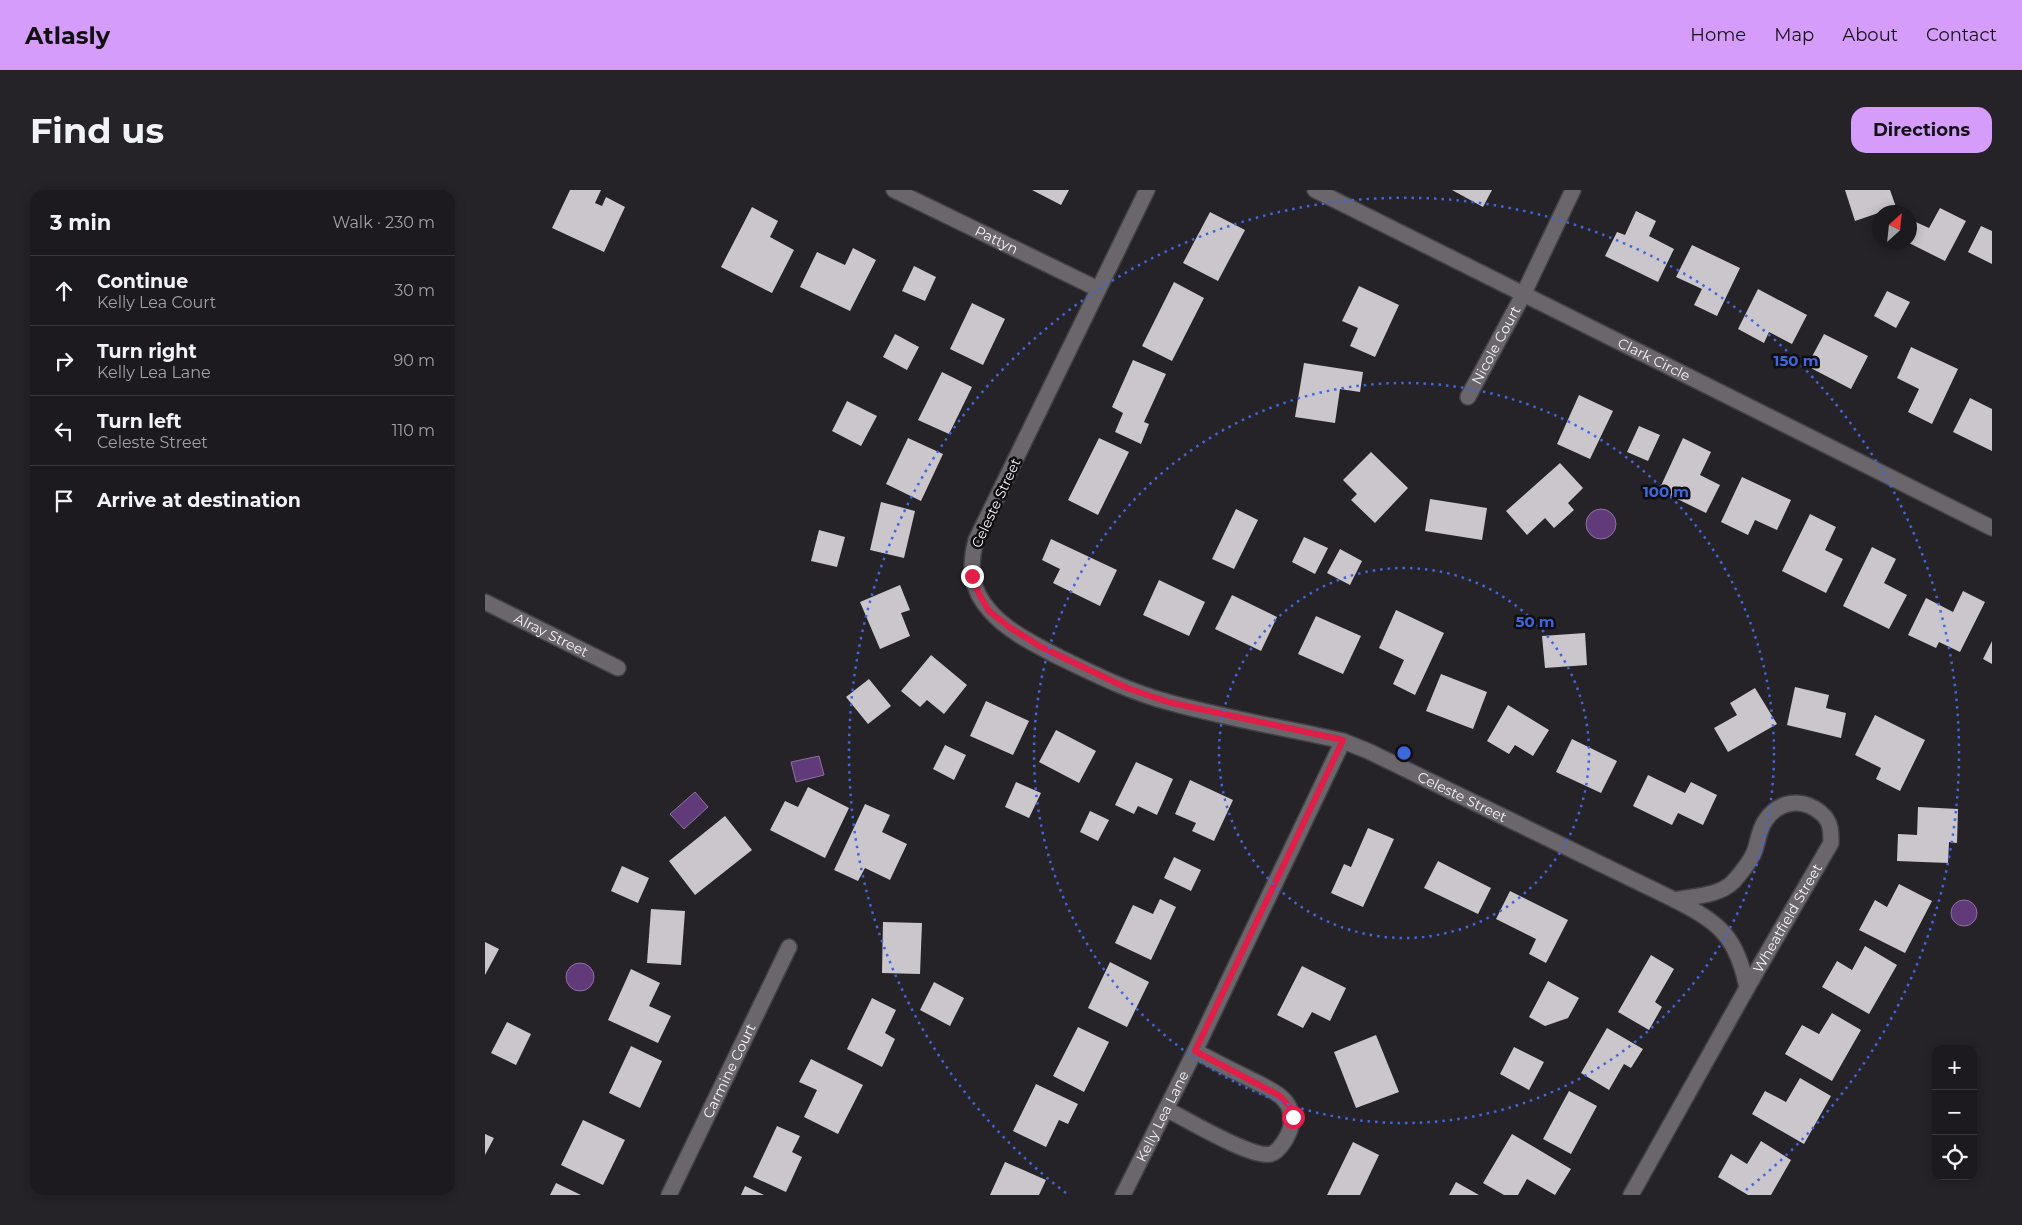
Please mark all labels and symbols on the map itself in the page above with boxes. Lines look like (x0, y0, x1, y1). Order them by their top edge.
north arrow (1872, 205, 1917, 250)
street label: Pattyn (972, 222, 1021, 258)
street label: Nicole Court (1467, 302, 1525, 388)
street label: Clark Circle (1615, 334, 1693, 385)
text: 150 m (1774, 351, 1818, 370)
street label: Celeste Street (967, 455, 1025, 551)
text: 100 m (1643, 482, 1689, 501)
route end (961, 565, 984, 588)
street label: Alray Street (511, 609, 592, 661)
text: 50 m (1515, 612, 1555, 631)
centre of rings (1395, 744, 1413, 762)
street label: Celeste Street (1415, 767, 1510, 826)
street label: Wheatfield Street (1749, 860, 1826, 976)
street label: Carmine Court (699, 1020, 760, 1121)
street label: Kelly Lea Lane (1132, 1068, 1193, 1165)
route start (1282, 1106, 1305, 1129)

